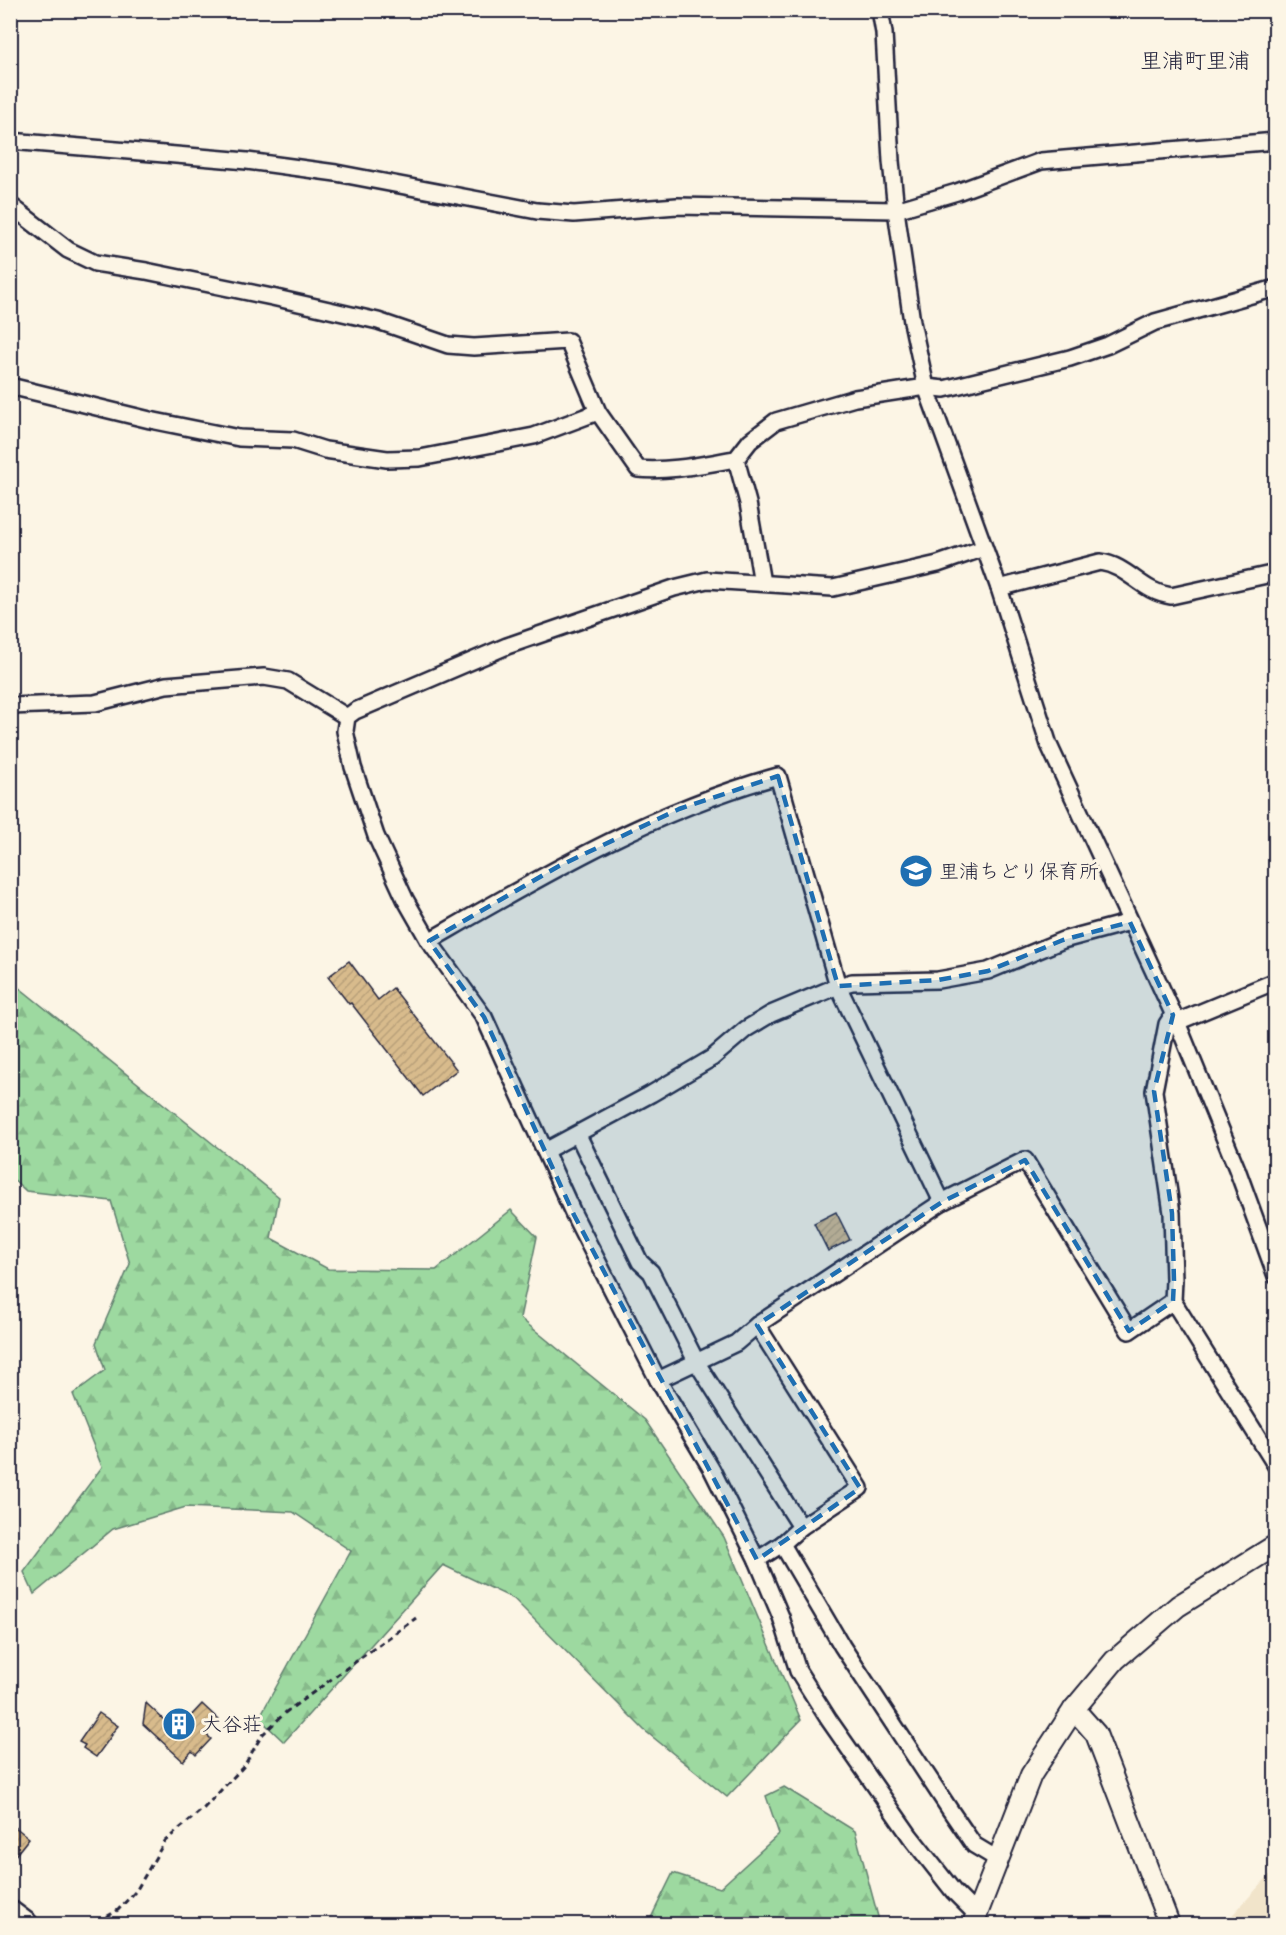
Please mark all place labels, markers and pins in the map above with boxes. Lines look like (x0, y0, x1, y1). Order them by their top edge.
school or university icon: 里浦ちどり保育所 (898, 853, 934, 889)
place label: 里浦ちどり保育所 (939, 857, 1099, 884)
building icon: 大谷荘 (161, 1706, 197, 1742)
place label: 大谷荘 (202, 1710, 262, 1737)

